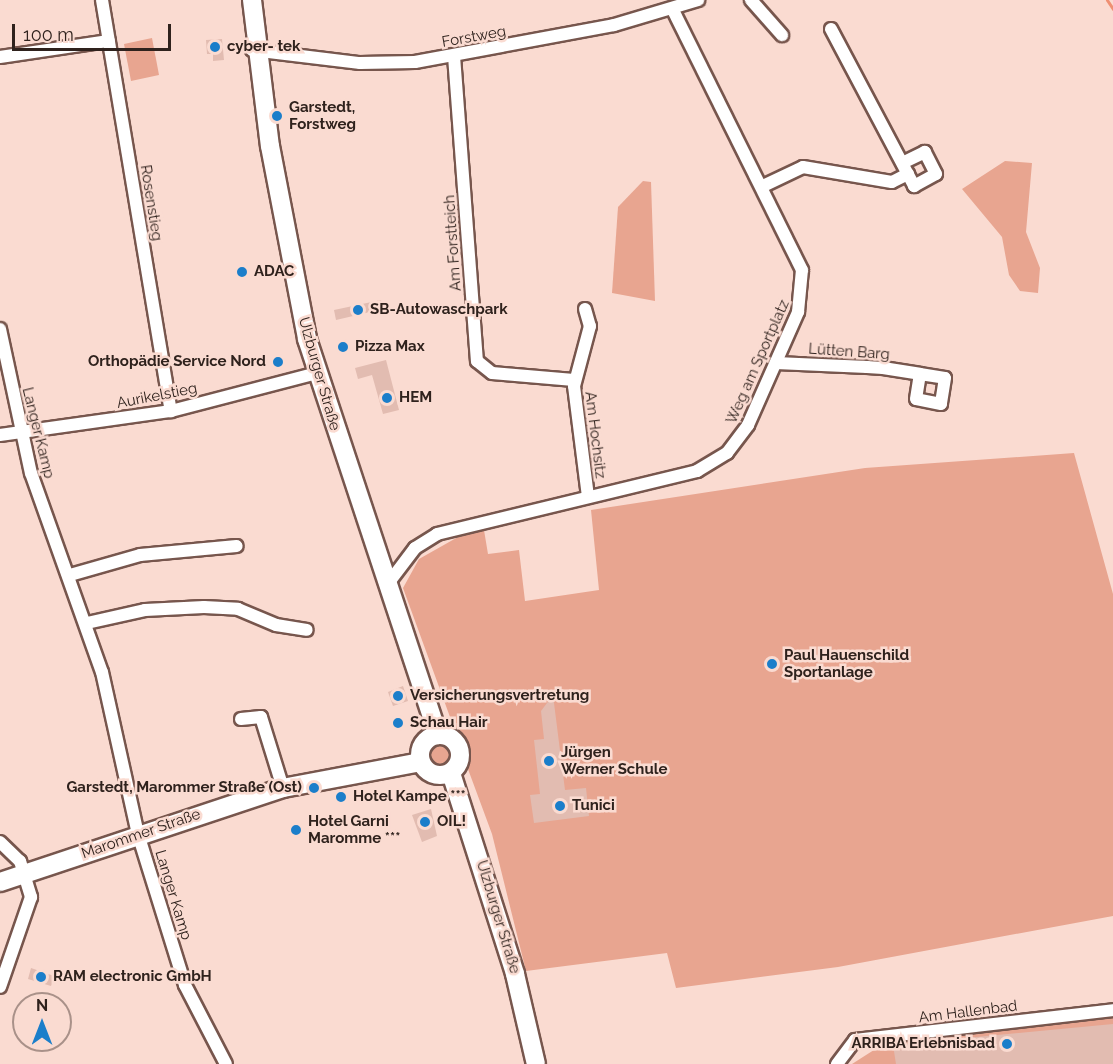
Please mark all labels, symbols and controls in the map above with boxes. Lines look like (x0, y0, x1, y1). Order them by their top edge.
scale bar (15, 12, 174, 50)
street label: Forstweg (441, 23, 507, 51)
text: 100 m (23, 24, 74, 45)
place label: cyber- tek (227, 38, 300, 56)
marker: cyber- tek (208, 40, 222, 54)
place label: Garstedt, Forstweg (289, 98, 356, 133)
marker: Garstedt, Forstweg (270, 109, 284, 123)
street label: Rosenstieg (136, 164, 166, 242)
street label: Am Forstteich (441, 194, 465, 292)
place label: ADAC (254, 263, 294, 281)
marker: ADAC (235, 265, 249, 279)
street label: Weg am Sportplatz (723, 297, 793, 427)
place label: SB-Autowaschpark (370, 301, 508, 319)
marker: SB-Autowaschpark (351, 303, 365, 317)
street label: Ulzburger Straße (294, 315, 344, 433)
place label: Pizza Max (355, 338, 425, 356)
marker: Pizza Max (336, 340, 350, 354)
street label: Lütten Barg (808, 340, 890, 364)
place label: Orthopädie Service Nord (88, 353, 266, 371)
marker: Orthopädie Service Nord (271, 355, 285, 369)
street label: Aurikelstieg (115, 379, 199, 413)
street label: Langer Kamp (18, 385, 58, 481)
place label: HEM (399, 389, 432, 407)
street label: Am Hochsitz (581, 390, 609, 480)
marker: HEM (380, 391, 394, 405)
place label: Paul Hauenschild Sportanlage (784, 646, 910, 681)
marker: Paul Hauenschild Sportanlage (765, 657, 779, 671)
place label: Versicherungsvertretung (410, 687, 589, 705)
marker: Versicherungsvertretung (391, 689, 405, 703)
place label: Schau Hair (410, 714, 488, 732)
marker: Schau Hair (391, 716, 405, 730)
place label: Jürgen Werner Schule (561, 743, 668, 778)
marker: Jürgen Werner Schule (542, 754, 556, 768)
place label: Garstedt, Marommer Straße (Ost) (66, 779, 302, 797)
marker: Garstedt, Marommer Straße (Ost) (307, 781, 321, 795)
place label: Hotel Kampe *** (353, 788, 466, 806)
marker: Hotel Kampe *** (334, 790, 348, 804)
place label: Tunici (572, 797, 615, 815)
marker: Tunici (553, 799, 567, 813)
street label: Marommer Straße (79, 805, 203, 863)
place label: Hotel Garni Maromme *** (308, 812, 400, 847)
place label: OIL! (437, 813, 466, 831)
marker: OIL! (418, 815, 432, 829)
marker: Hotel Garni Maromme *** (289, 823, 303, 837)
street label: Langer Kamp (151, 848, 195, 942)
street label: Ulzburger Straße (472, 858, 524, 976)
place label: RAM electronic GmbH (53, 968, 212, 986)
marker: RAM electronic GmbH (34, 970, 48, 984)
north arrow (12, 992, 72, 1052)
text: N (36, 996, 48, 1015)
street label: Am Hallenbad (918, 997, 1018, 1027)
place label: ARRIBA Erlebnisbad (851, 1035, 995, 1053)
marker: ARRIBA Erlebnisbad (1000, 1037, 1014, 1051)

